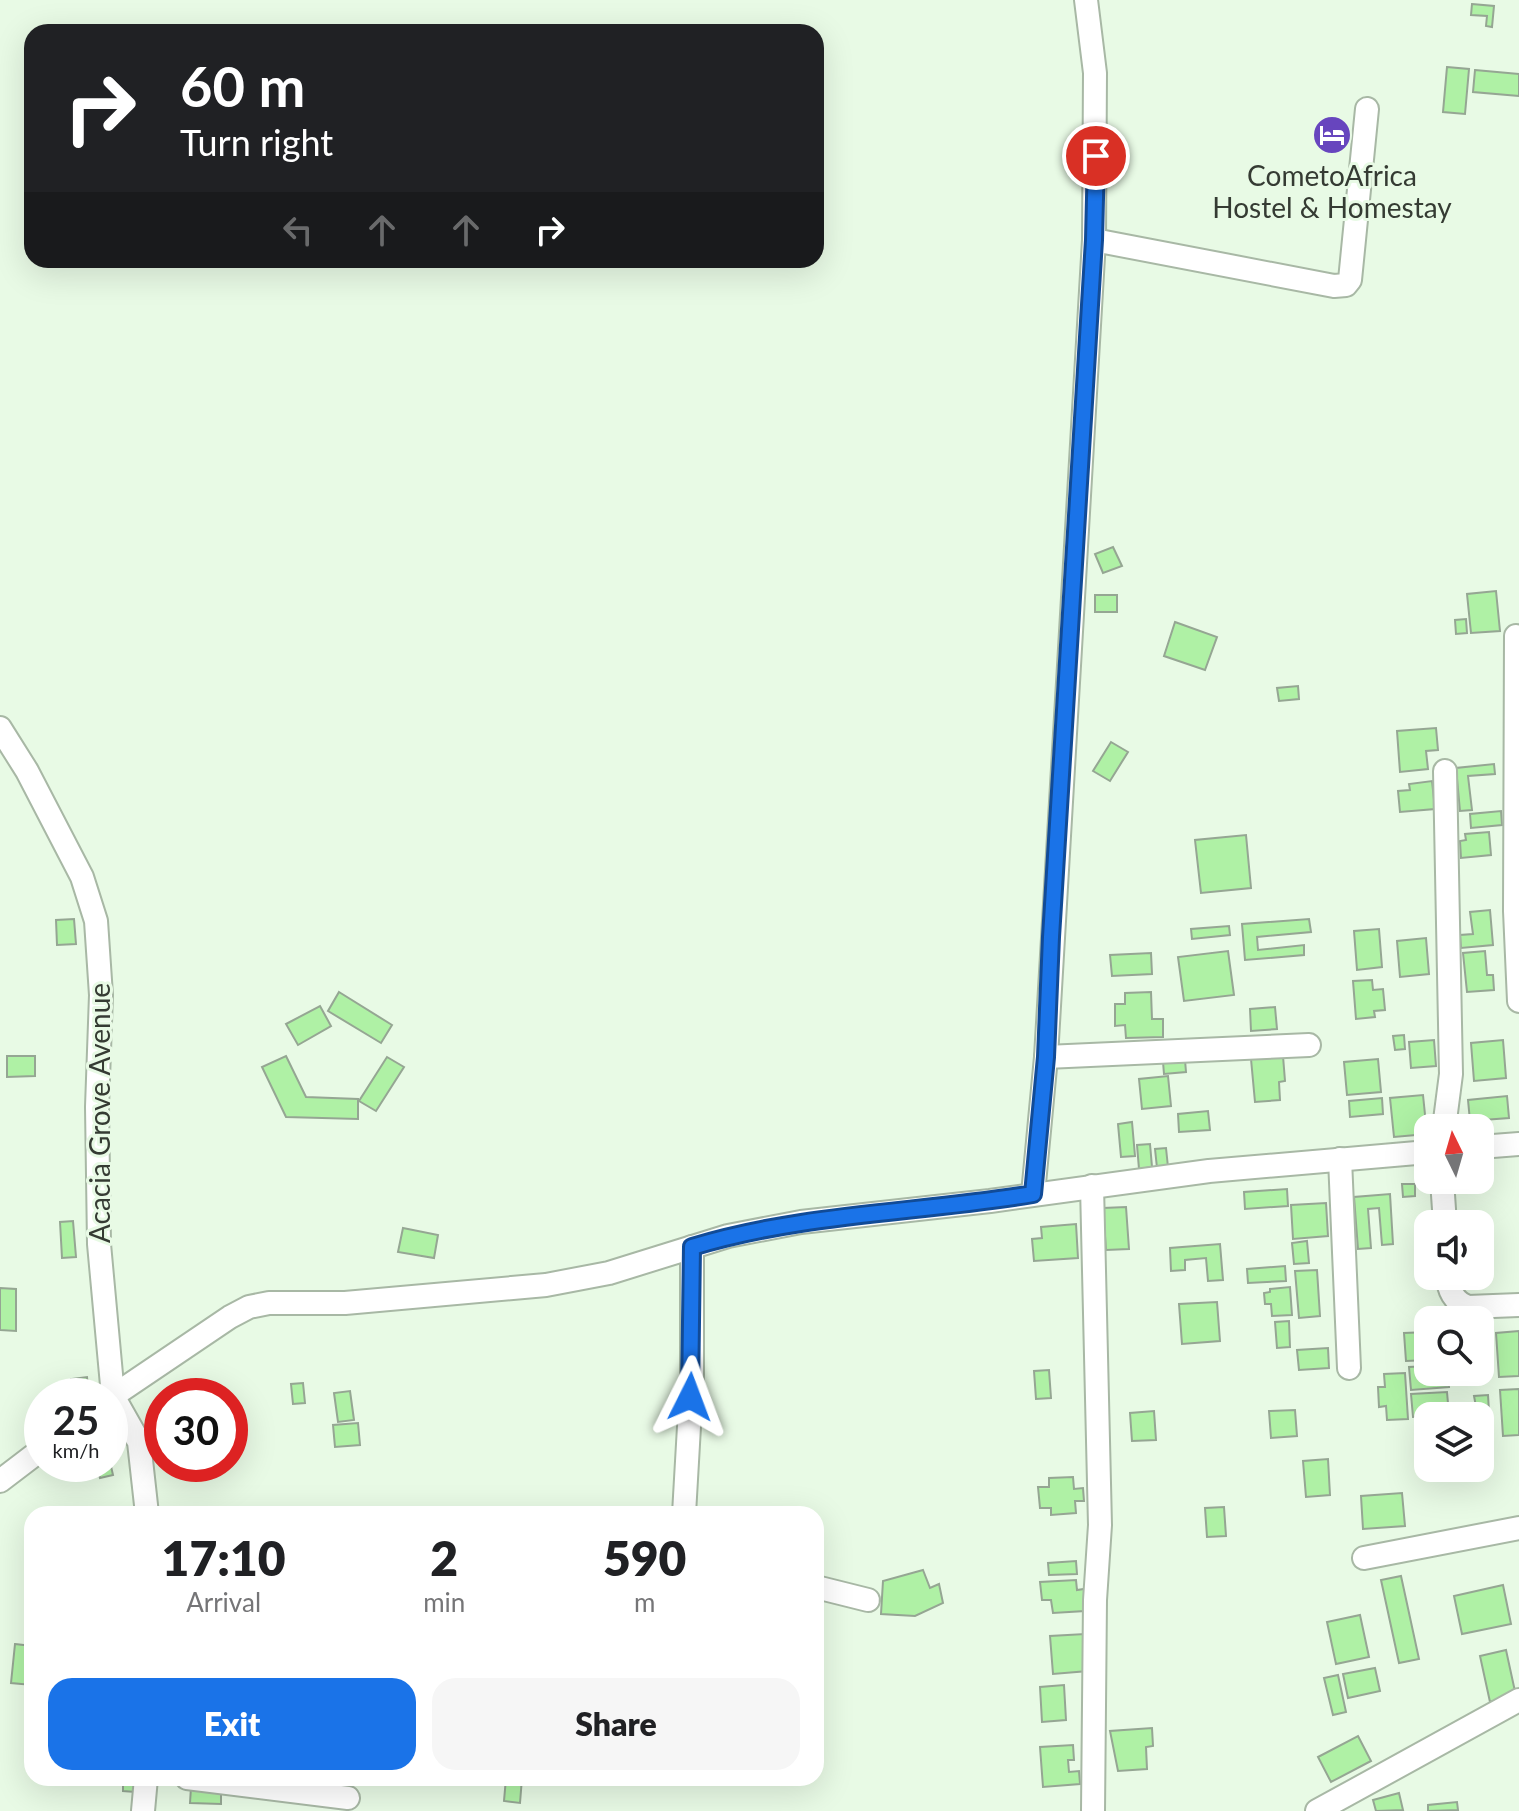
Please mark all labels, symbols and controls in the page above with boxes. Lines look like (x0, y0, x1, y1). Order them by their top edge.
text: 60 m (180, 52, 305, 119)
icon: right (48, 56, 152, 160)
hotel icon: CometoAfrica Hostel & Homestay (1311, 114, 1353, 156)
text: Turn right (180, 120, 333, 164)
pin (1062, 122, 1130, 190)
icon: arrive (1074, 134, 1118, 178)
place label: CometoAfrica Hostel & Homestay (1212, 158, 1452, 224)
icon: left (276, 208, 320, 252)
icon: ahead (360, 208, 404, 252)
icon: ahead (444, 208, 488, 252)
icon: right (528, 208, 572, 252)
street label: Acacia Grove Avenue (82, 983, 116, 1243)
north arrow (1414, 1114, 1494, 1194)
map controls (1414, 1114, 1494, 1482)
button: sound (1414, 1210, 1494, 1290)
button: search (1414, 1306, 1494, 1386)
position arrow (648, 1355, 732, 1439)
speed limit sign: 30 (144, 1378, 248, 1482)
text: 25 (53, 1396, 99, 1444)
button: layers (1414, 1402, 1494, 1482)
text: km/h (53, 1438, 99, 1462)
text: 17:10 (162, 1529, 286, 1586)
text: 2 (430, 1529, 458, 1586)
text: 590 (603, 1529, 686, 1586)
text: Arrival (186, 1586, 261, 1618)
text: min (423, 1586, 465, 1618)
text: m (634, 1586, 655, 1618)
button: Exit (48, 1678, 416, 1770)
button: Share (432, 1678, 800, 1770)

